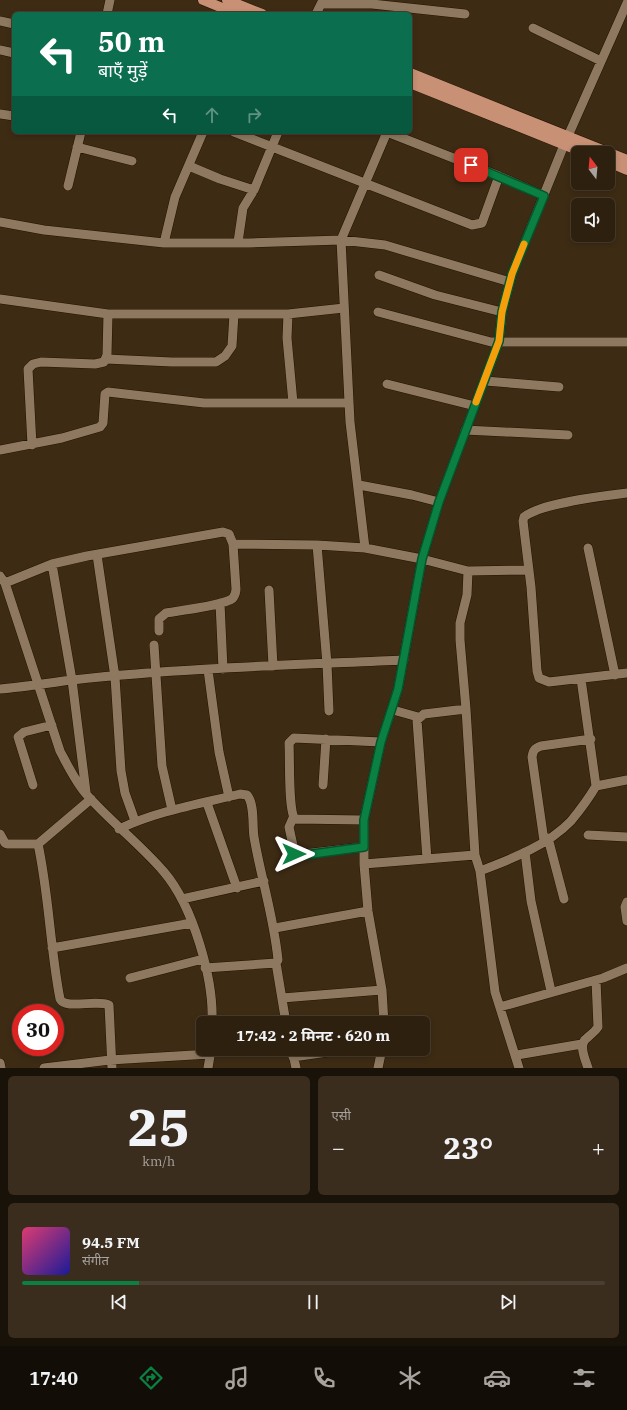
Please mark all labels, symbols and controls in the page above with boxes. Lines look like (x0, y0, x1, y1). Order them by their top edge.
text: 50 m (98, 23, 165, 60)
icon: left (32, 28, 84, 80)
text: बाएँ मुड़ें (98, 59, 147, 82)
icon: left (159, 104, 181, 126)
icon: ahead (201, 104, 223, 126)
icon: right (243, 104, 265, 126)
north arrow (571, 146, 615, 190)
map controls (571, 146, 615, 242)
pin (454, 148, 488, 182)
icon: arrive (460, 154, 482, 176)
button: sound (571, 198, 615, 242)
position arrow (273, 833, 315, 875)
speed limit sign: 30 (12, 1004, 64, 1056)
text: 17:42 · 2 मिनट · 620 m (236, 1026, 390, 1045)
text: 25 (128, 1093, 190, 1160)
text: एसी (332, 1107, 351, 1124)
text: 23° (443, 1128, 493, 1167)
text: − (332, 1133, 345, 1162)
text: + (592, 1133, 605, 1162)
text: km/h (142, 1153, 175, 1170)
text: 94.5 FM (82, 1233, 140, 1252)
text: संगीत (82, 1252, 109, 1269)
icon: previous (108, 1291, 130, 1313)
icon: pause (302, 1291, 324, 1313)
icon: next (497, 1291, 519, 1313)
icon: directions (137, 1364, 165, 1392)
icon: music (223, 1364, 251, 1392)
icon: phone (310, 1364, 338, 1392)
icon: climate (396, 1364, 424, 1392)
icon: car (483, 1364, 511, 1392)
icon: filters (570, 1364, 598, 1392)
text: 17:40 (29, 1367, 78, 1390)

